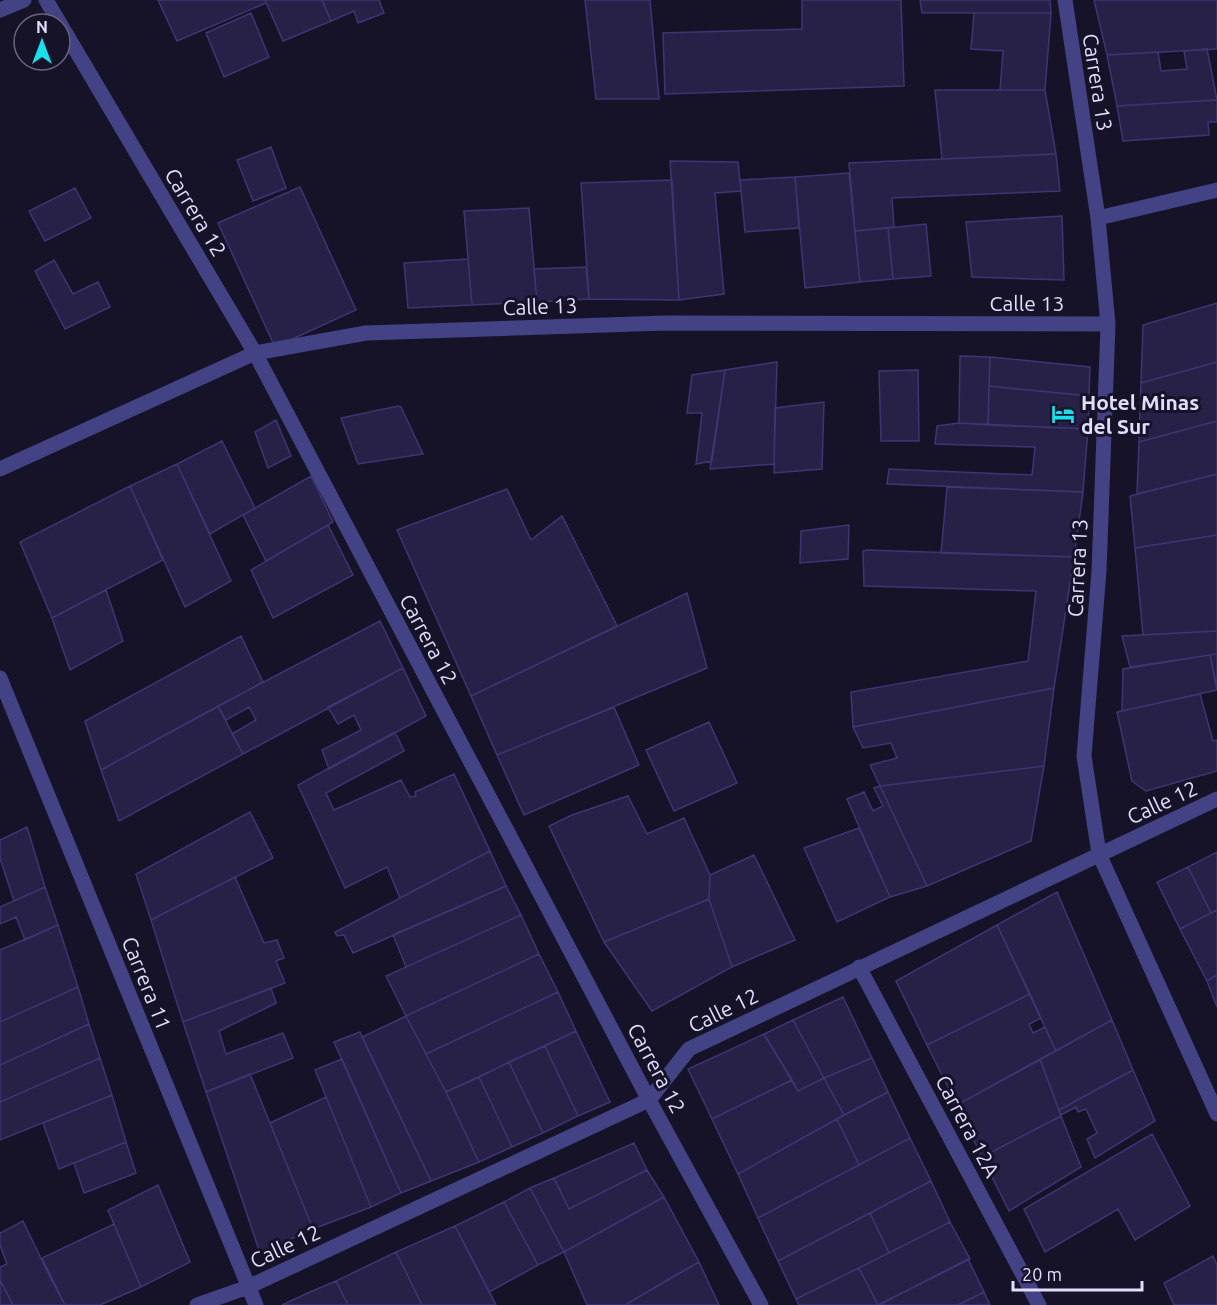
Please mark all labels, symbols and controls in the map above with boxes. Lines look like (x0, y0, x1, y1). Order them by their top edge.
north arrow (12, 12, 72, 72)
text: N (36, 18, 48, 36)
street label: Carrera 13 (1078, 32, 1118, 132)
street label: Carrera 12 (160, 164, 232, 260)
street label: Calle 13 (990, 291, 1064, 315)
street label: Calle 13 (502, 293, 578, 319)
place label: Hotel Minas del Sur (1081, 390, 1199, 438)
hotel icon: Hotel Minas del Sur (1050, 401, 1076, 427)
street label: Carrera 13 (1062, 518, 1092, 618)
street label: Carrera 12 (395, 590, 463, 688)
street label: Calle 12 (1123, 775, 1201, 829)
street label: Carrera 11 (117, 933, 177, 1033)
street label: Calle 12 (684, 983, 762, 1037)
street label: Carrera 12 (623, 1019, 691, 1117)
street label: Carrera 12A (931, 1071, 1005, 1181)
street label: Calle 12 (246, 1219, 324, 1273)
scale bar (1013, 1254, 1142, 1292)
text: 20 m (1022, 1264, 1062, 1284)

